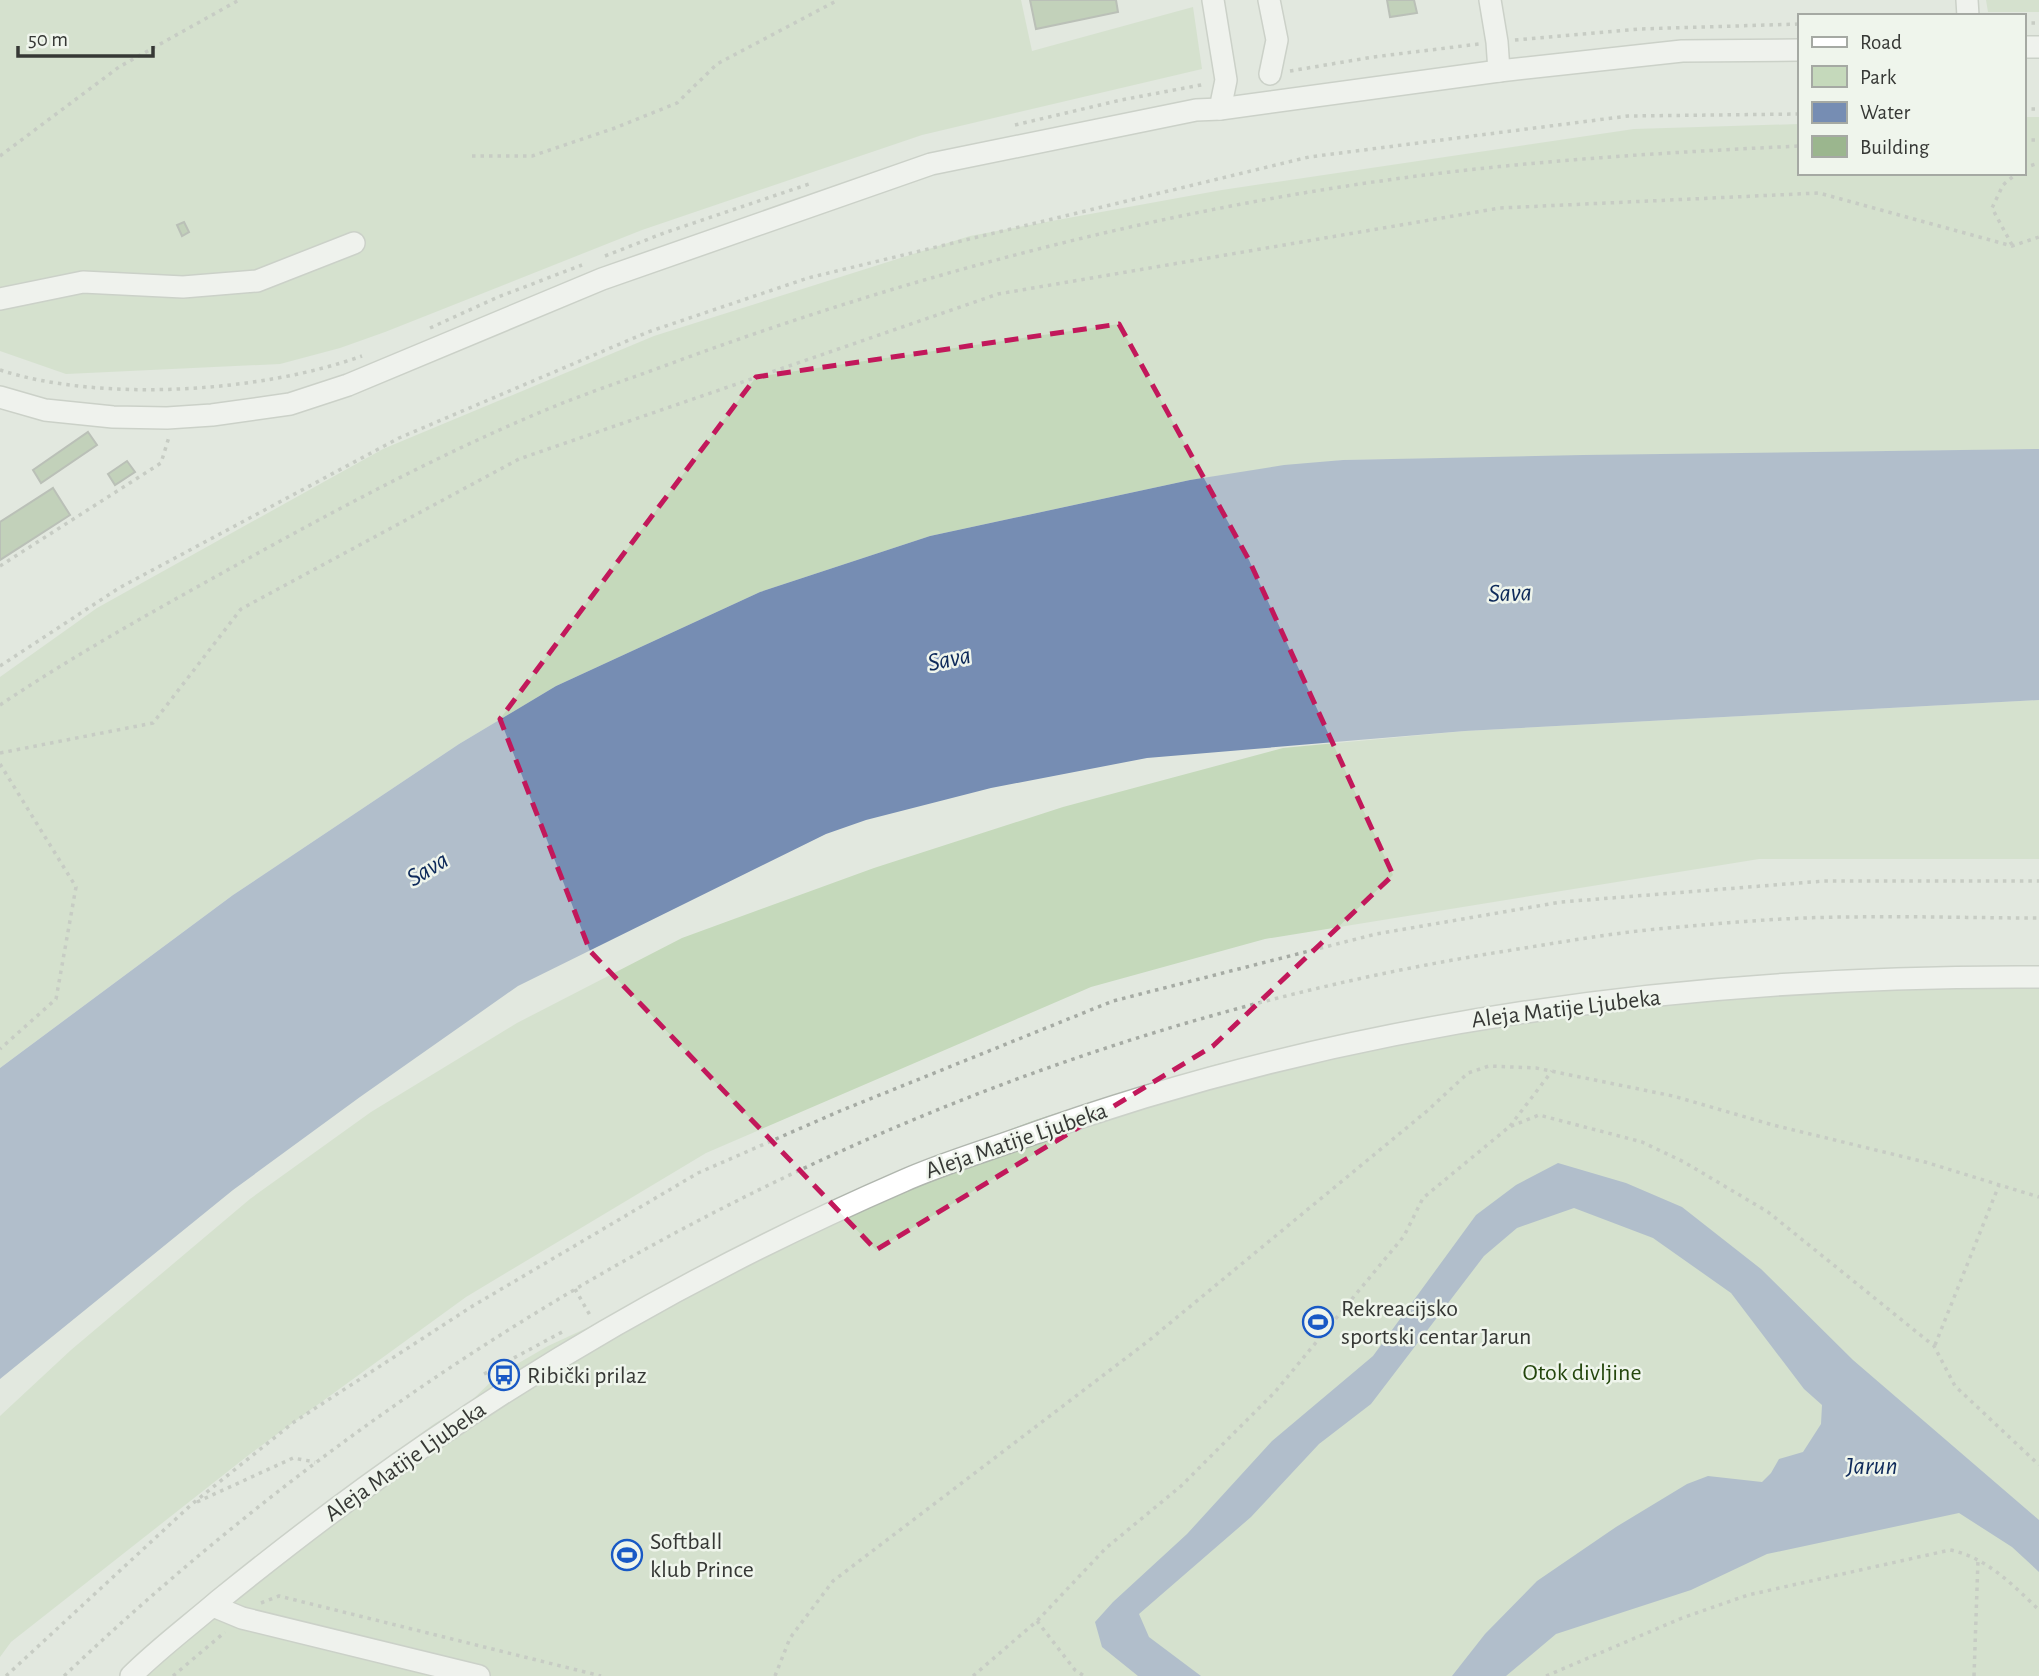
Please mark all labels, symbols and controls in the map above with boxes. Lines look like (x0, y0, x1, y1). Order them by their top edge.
scale bar (18, 14, 152, 58)
legend (1798, 14, 2025, 175)
text: 50 m (28, 29, 68, 50)
text: Road (1860, 32, 1902, 53)
text: Park (1860, 67, 1897, 88)
text: Water (1860, 102, 1910, 123)
text: Building (1860, 137, 1930, 158)
water label: Sava (1488, 579, 1532, 607)
water label: Sava (925, 642, 973, 676)
water label: Sava (402, 846, 453, 891)
street label: Aleja Matije Ljubeka (1470, 985, 1662, 1033)
street label: Aleja Matije Ljubeka (922, 1099, 1110, 1183)
place label: Rekreacijsko sportski centar Jarun (1341, 1297, 1532, 1349)
sports icon: Rekreacijsko sportski centar Jarun (1301, 1305, 1335, 1339)
bus stop icon: Ribički prilaz (487, 1358, 521, 1392)
park label: Otok divljine (1522, 1361, 1642, 1385)
place label: Ribički prilaz (527, 1364, 647, 1388)
street label: Aleja Matije Ljubeka (321, 1397, 490, 1526)
water label: Jarun (1845, 1453, 1898, 1479)
place label: Softball klub Prince (650, 1530, 754, 1582)
sports icon: Softball klub Prince (610, 1538, 644, 1572)

